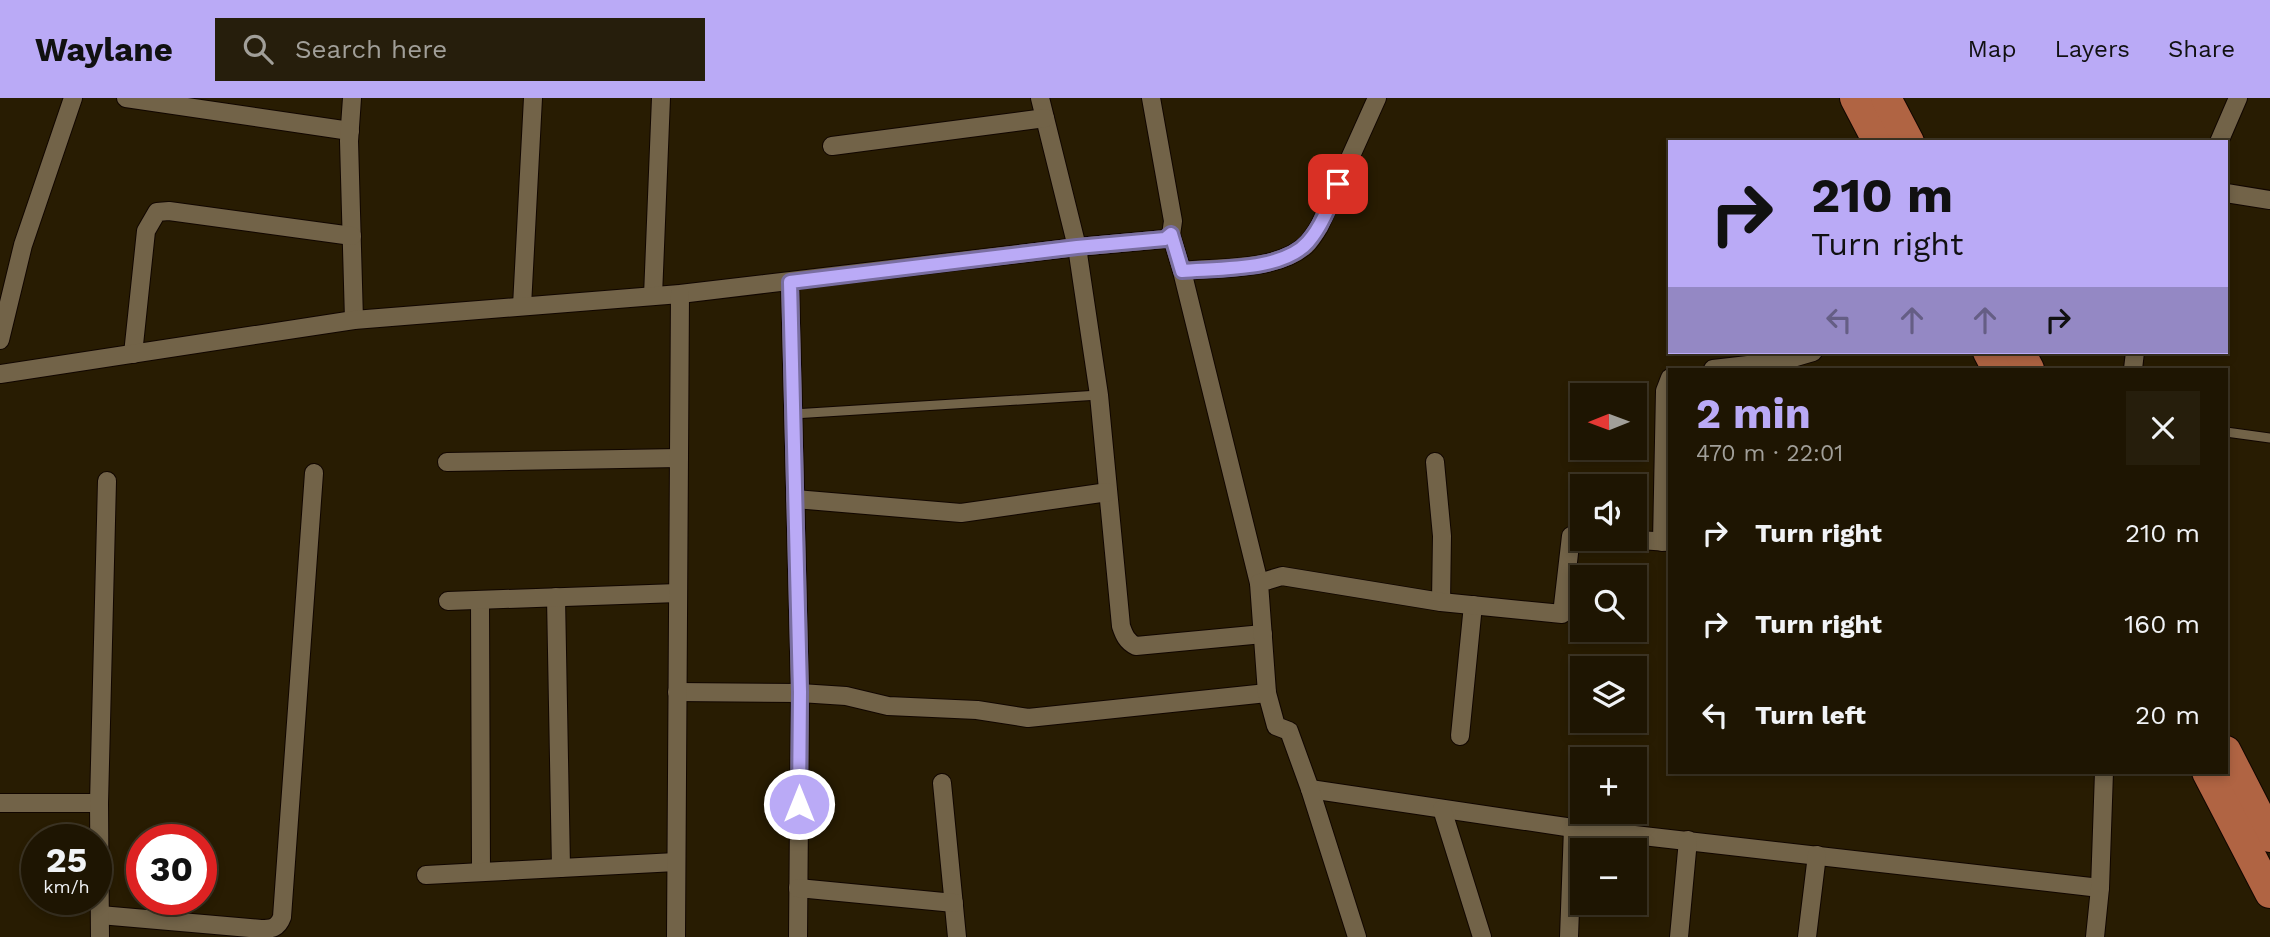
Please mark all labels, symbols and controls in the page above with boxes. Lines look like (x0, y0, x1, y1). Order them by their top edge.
search box (215, 18, 705, 81)
text: Waylane (35, 30, 173, 69)
icon: search (239, 30, 277, 68)
text: Search here (295, 34, 447, 64)
text: Map (1968, 35, 2016, 63)
text: Layers (2054, 35, 2130, 63)
text: Share (2168, 35, 2235, 63)
pin (1308, 154, 1368, 214)
icon: arrive (1319, 165, 1357, 203)
text: 210 m (1811, 166, 1953, 224)
icon: right (1696, 168, 1787, 259)
text: Turn right (1811, 225, 1963, 263)
icon: left (1820, 301, 1858, 339)
icon: ahead (1893, 301, 1931, 339)
icon: ahead (1966, 301, 2004, 339)
icon: right (2039, 301, 2077, 339)
north arrow (1570, 383, 1647, 460)
map controls (1570, 383, 1647, 915)
text: 2 min (1696, 389, 1811, 438)
button: close (2126, 391, 2200, 465)
text: 470 m · 22:01 (1696, 440, 1843, 467)
button: sound (1570, 474, 1647, 551)
icon: right (1696, 514, 1734, 552)
text: Turn right (1755, 518, 1882, 548)
text: 210 m (2125, 518, 2200, 548)
button: search (1570, 565, 1647, 642)
icon: right (1696, 605, 1734, 643)
text: Turn right (1755, 609, 1882, 639)
text: 160 m (2124, 609, 2200, 639)
button: layers (1570, 656, 1647, 733)
icon: left (1696, 696, 1734, 734)
text: Turn left (1755, 700, 1866, 730)
text: 20 m (2135, 700, 2200, 730)
button: + (1570, 747, 1647, 824)
position arrow (762, 767, 836, 841)
speed limit sign: 30 (126, 824, 217, 915)
button: − (1570, 838, 1647, 915)
text: 25 (46, 839, 87, 881)
text: km/h (43, 876, 90, 897)

